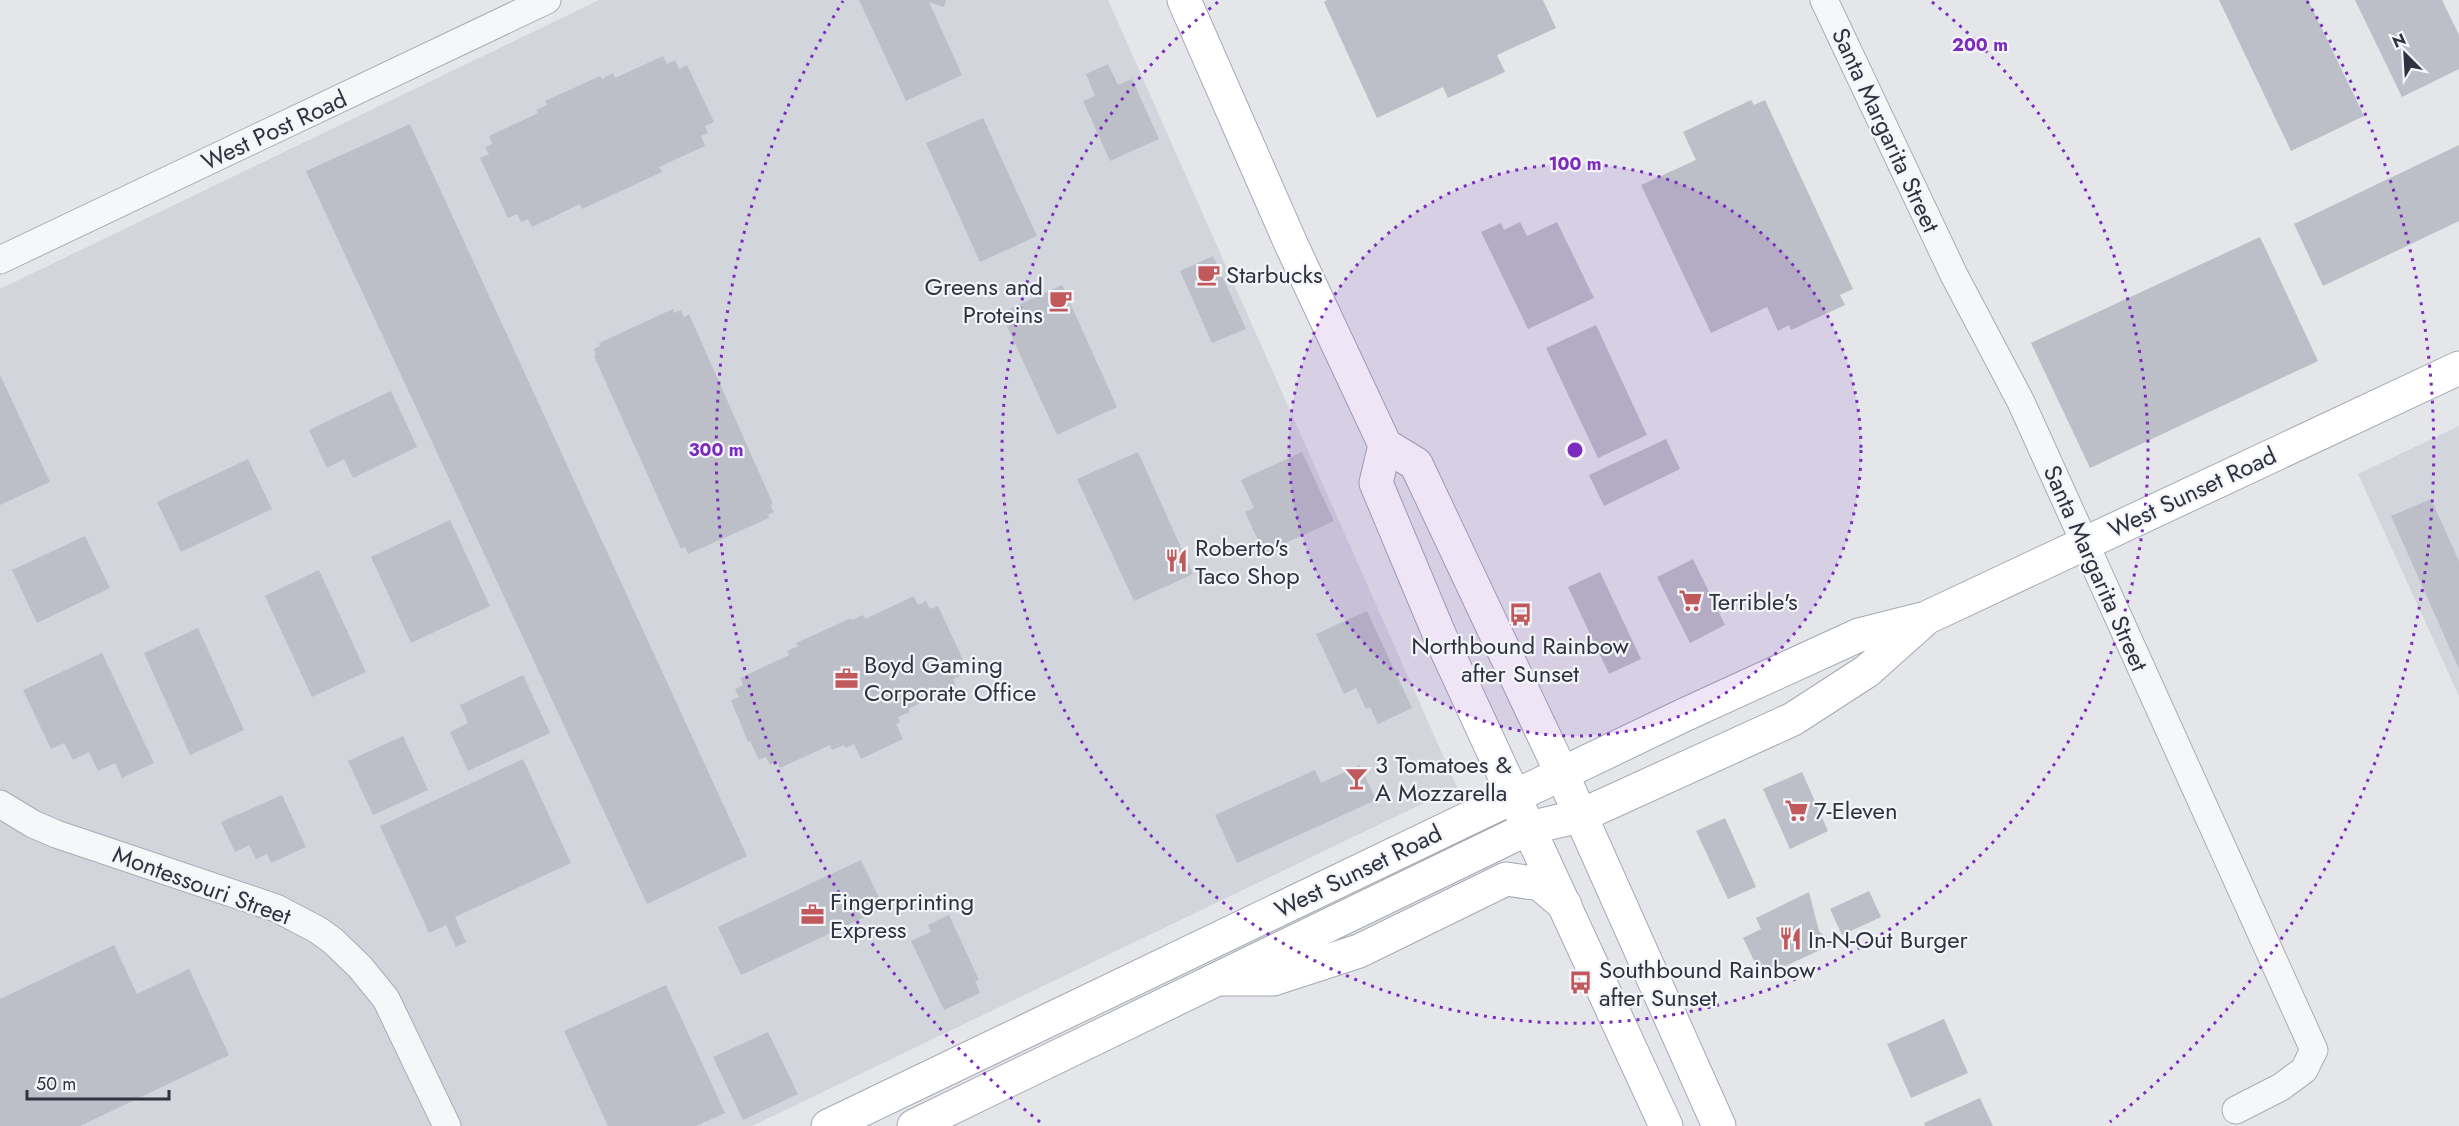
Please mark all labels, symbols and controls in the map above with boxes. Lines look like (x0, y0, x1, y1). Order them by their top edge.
street label: Santa Margarita Street (1823, 22, 1949, 238)
north arrow (2375, 24, 2435, 84)
text: N (2389, 28, 2410, 54)
text: 200 m (1952, 32, 2008, 58)
street label: West Post Road (196, 81, 352, 179)
text: 100 m (1548, 151, 1602, 177)
place label: Starbucks (1226, 257, 1323, 292)
cafe icon: Starbucks (1195, 261, 1221, 287)
place label: Greens and Proteins (925, 269, 1043, 332)
cafe icon: Greens and Proteins (1048, 287, 1074, 313)
text: 300 m (688, 437, 744, 463)
street label: West Sunset Road (2102, 438, 2282, 546)
centre of rings (1565, 440, 1585, 460)
street label: Santa Margarita Street (2035, 459, 2157, 677)
place label: Roberto's Taco Shop (1195, 530, 1300, 593)
restaurant icon: Roberto's Taco Shop (1164, 548, 1190, 574)
place label: Terrible's (1709, 584, 1798, 619)
supermarket icon: Terrible's (1678, 588, 1704, 614)
bus stop icon: Northbound Rainbow after Sunset (1507, 602, 1533, 628)
place label: Northbound Rainbow after Sunset (1411, 628, 1630, 691)
place label: Boyd Gaming Corporate Office (864, 647, 1036, 710)
office icon: Boyd Gaming Corporate Office (833, 665, 859, 691)
place label: 3 Tomatoes & A Mozzarella (1375, 747, 1512, 810)
bar icon: 3 Tomatoes & A Mozzarella (1344, 765, 1370, 791)
place label: 7-Eleven (1814, 793, 1898, 828)
supermarket icon: 7-Eleven (1783, 797, 1809, 823)
street label: West Sunset Road (1269, 815, 1447, 927)
street label: Montessouri Street (108, 837, 296, 934)
place label: Fingerprinting Express (830, 884, 974, 947)
office icon: Fingerprinting Express (799, 902, 825, 928)
place label: In-N-Out Burger (1808, 922, 1969, 957)
restaurant icon: In-N-Out Burger (1777, 926, 1803, 952)
place label: Southbound Rainbow after Sunset (1599, 952, 1816, 1015)
bus stop icon: Southbound Rainbow after Sunset (1568, 970, 1594, 996)
scale bar (27, 1063, 170, 1101)
text: 50 m (36, 1071, 76, 1097)

